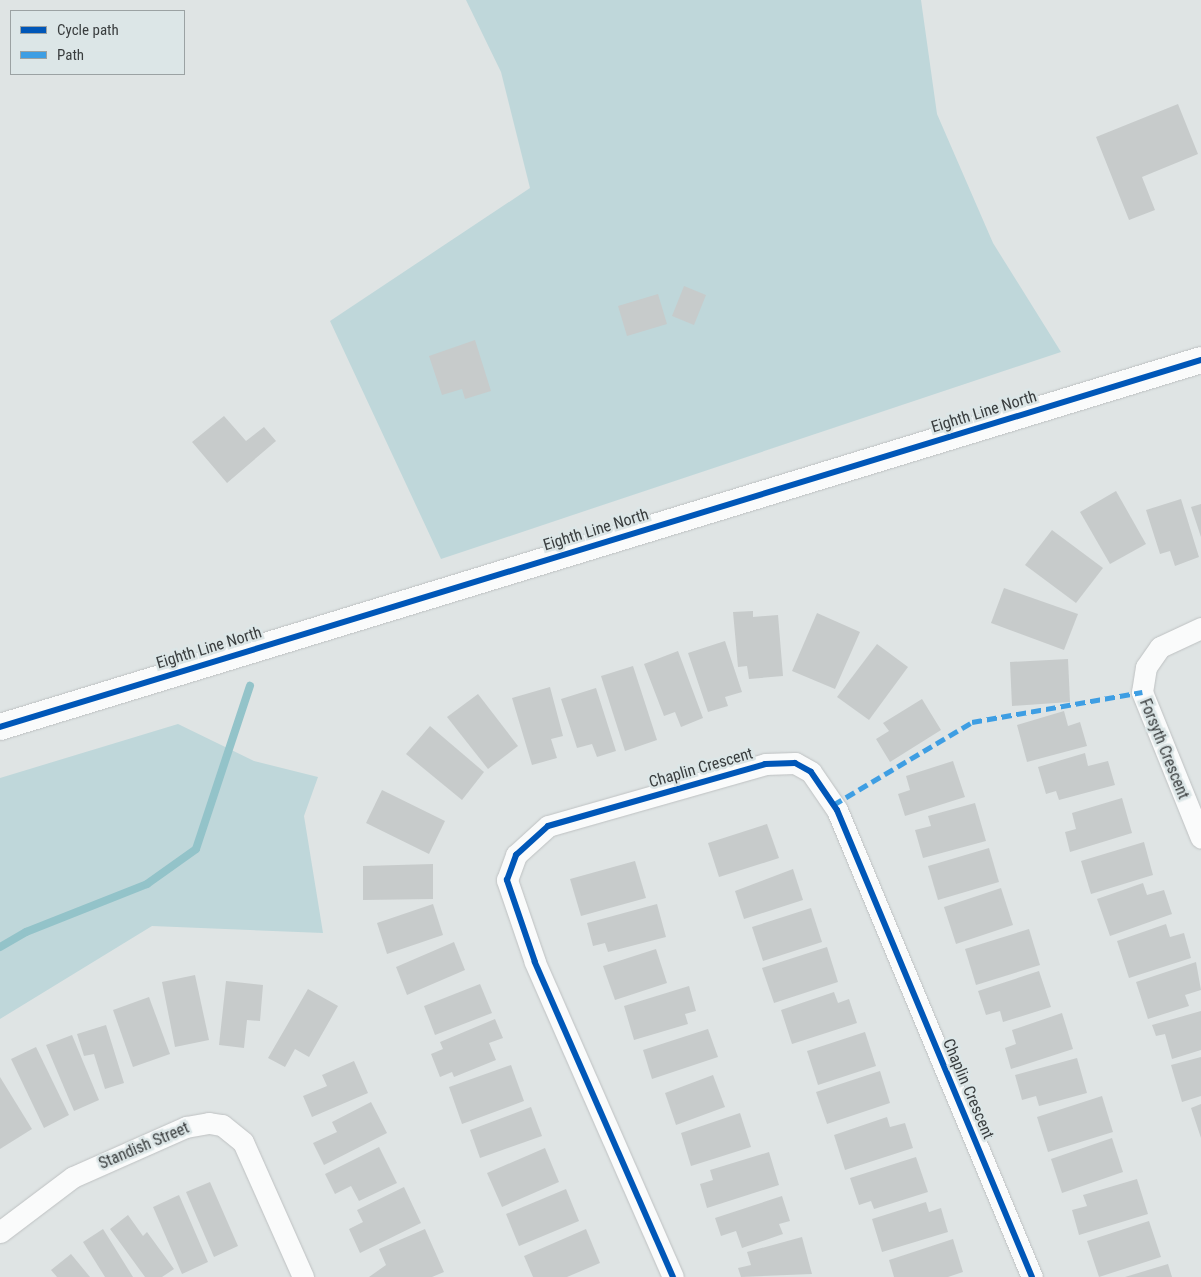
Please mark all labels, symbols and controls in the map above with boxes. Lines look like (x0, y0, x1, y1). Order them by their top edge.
legend (10, 10, 185, 75)
text: Cycle path (57, 21, 119, 39)
text: Path (57, 46, 84, 64)
street label: Eighth Line North (929, 387, 1039, 437)
street label: Eighth Line North (541, 505, 651, 555)
street label: Eighth Line North (154, 623, 264, 673)
street label: Forsyth Crescent (1135, 696, 1193, 802)
street label: Chaplin Crescent (647, 744, 755, 792)
street label: Chaplin Crescent (938, 1036, 998, 1142)
street label: Standish Street (96, 1118, 192, 1174)

